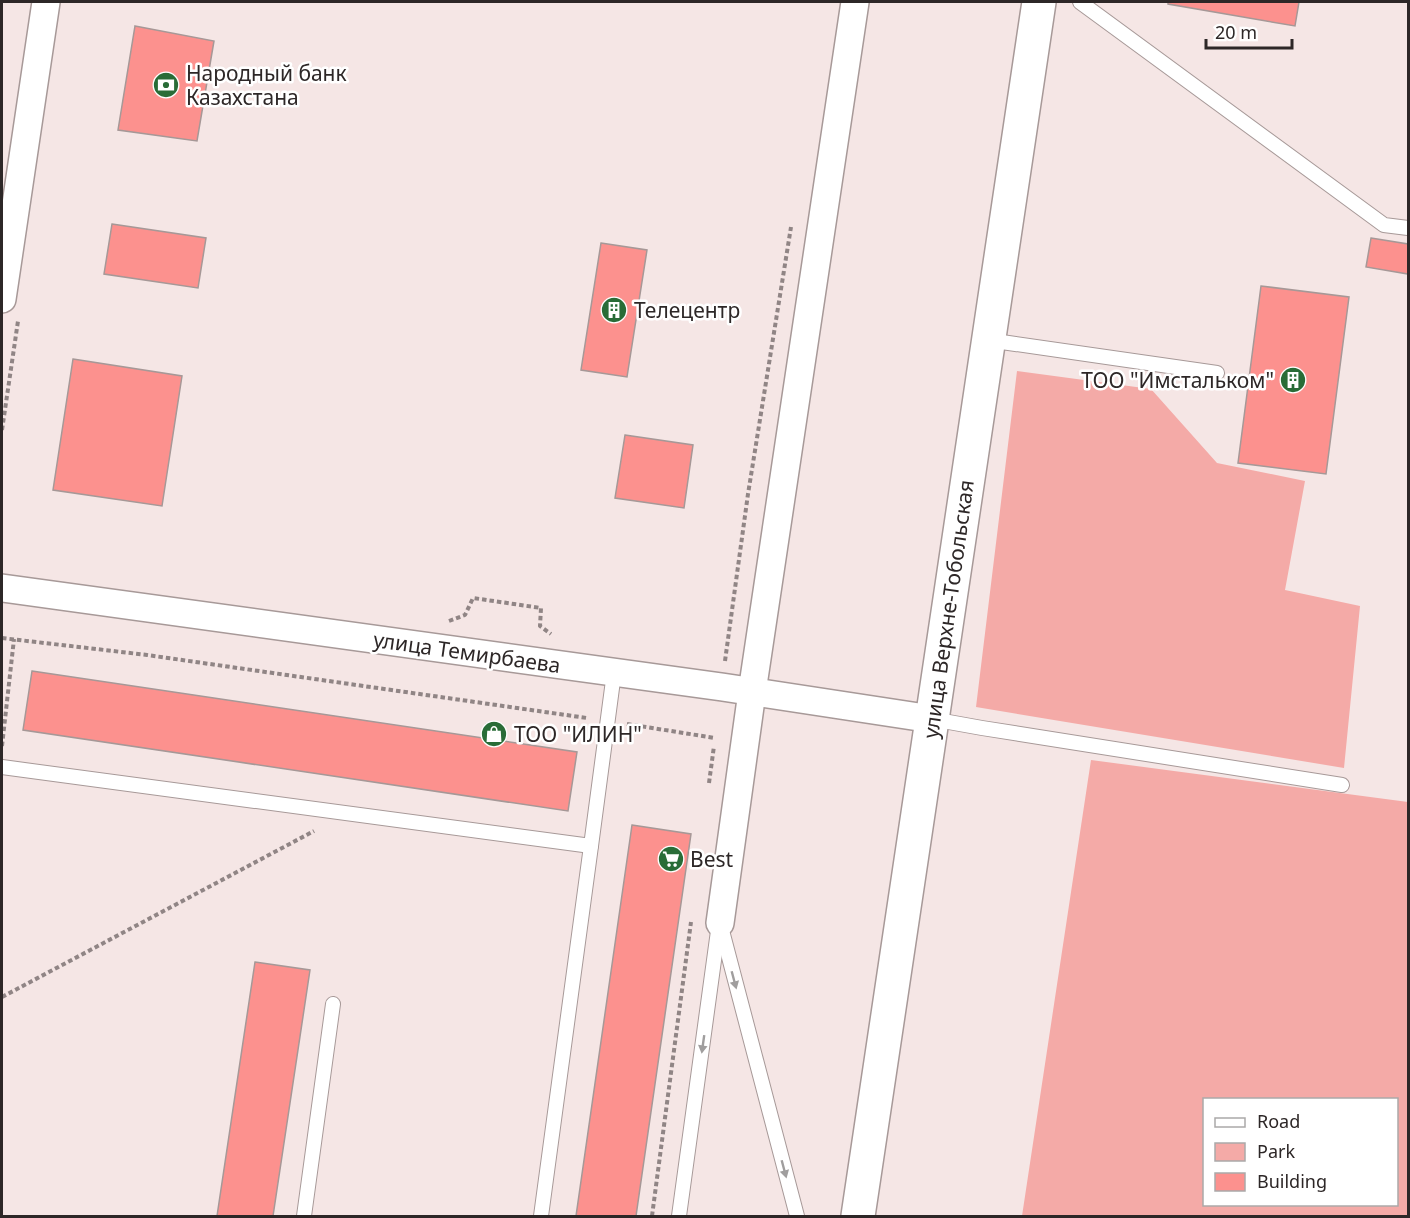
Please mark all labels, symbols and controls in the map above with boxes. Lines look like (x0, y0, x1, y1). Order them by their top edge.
scale bar (1206, 12, 1292, 50)
text: 20 m (1215, 20, 1257, 44)
place label: Народный банк Казахстана (186, 59, 347, 111)
bank icon: Народный банк Казахстана (151, 70, 181, 100)
building icon: Телецентр (599, 295, 629, 325)
place label: Телецентр (634, 296, 740, 324)
building icon: ТОО "Имстальком" (1278, 365, 1308, 395)
place label: ТОО "Имстальком" (1081, 366, 1274, 394)
street label: улица Верхне-Тобольская (916, 478, 980, 740)
street label: улица Темирбаева (372, 625, 562, 679)
shop icon: ТОО "ИЛИН" (479, 719, 509, 749)
place label: ТОО "ИЛИН" (514, 720, 642, 748)
supermarket icon: Best (656, 844, 686, 874)
place label: Best (690, 845, 734, 873)
one-way arrow (730, 971, 740, 989)
one-way arrow (698, 1034, 707, 1053)
legend (1203, 1098, 1398, 1206)
text: Road (1257, 1109, 1300, 1133)
text: Park (1257, 1139, 1295, 1163)
one-way arrow (780, 1160, 789, 1178)
text: Building (1257, 1169, 1327, 1193)

